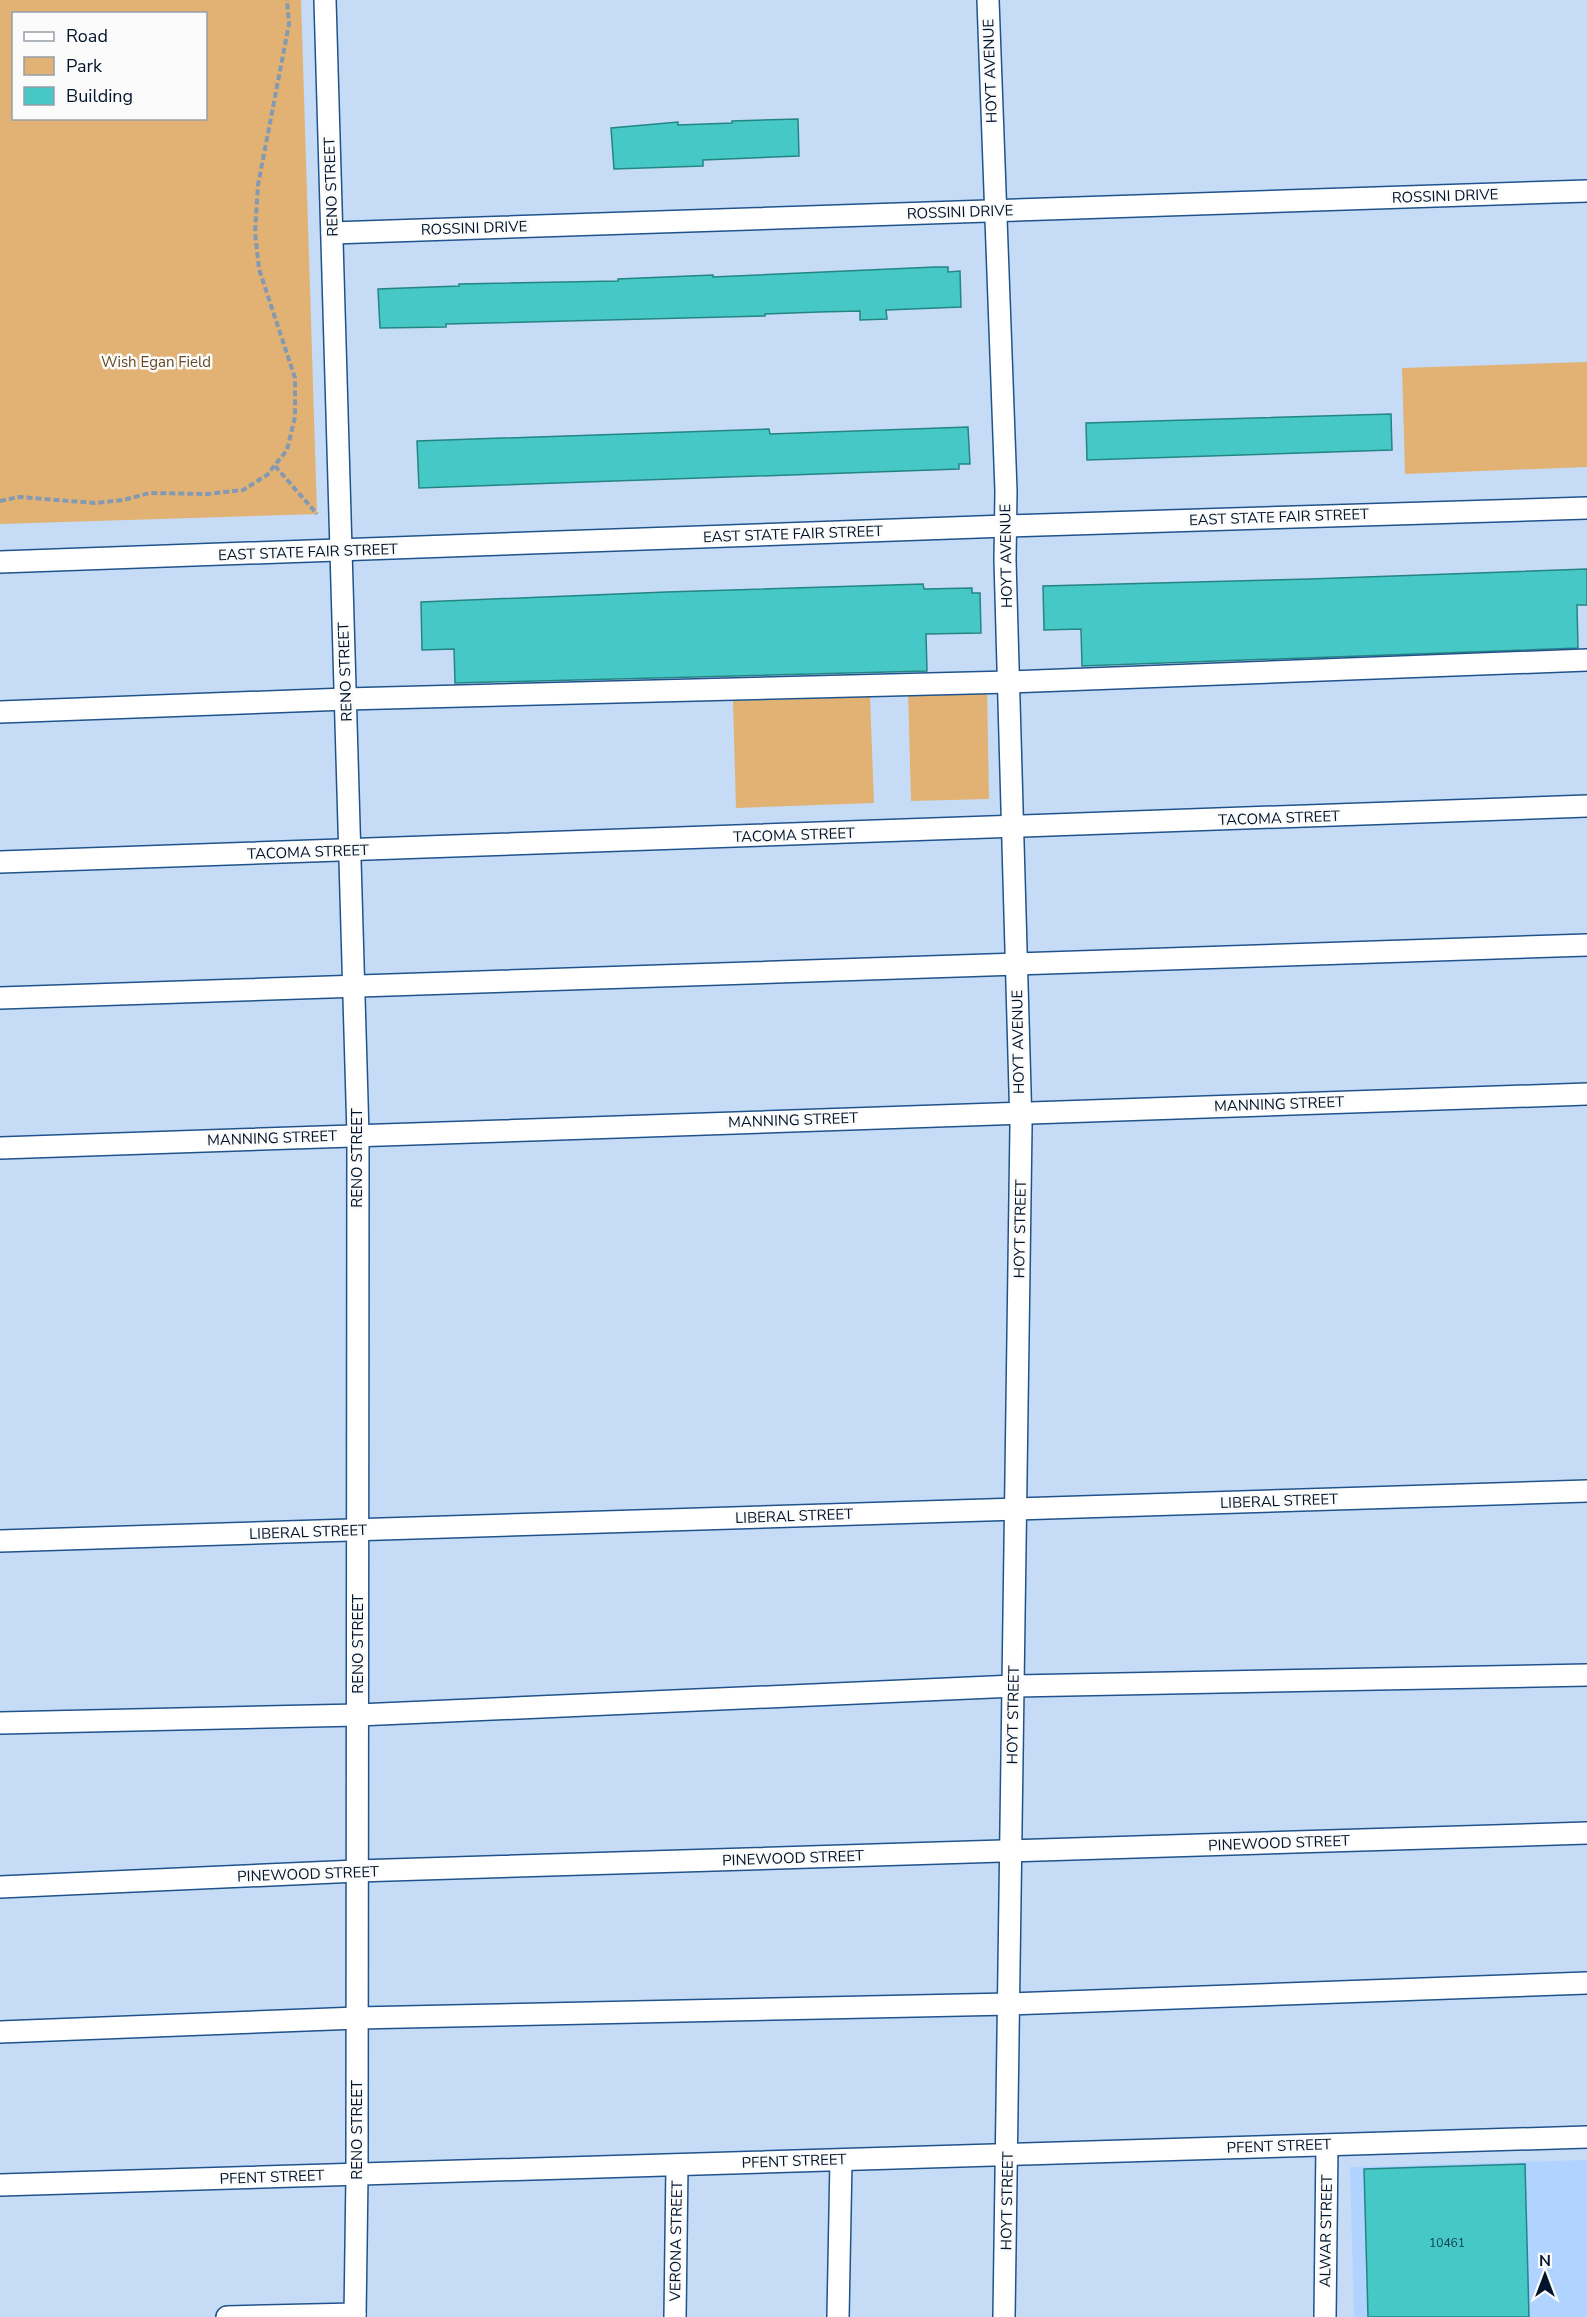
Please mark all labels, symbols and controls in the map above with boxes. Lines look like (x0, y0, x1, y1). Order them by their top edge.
legend (12, 12, 207, 120)
street label: HOYT AVENUE (978, 19, 1002, 123)
text: Road (66, 24, 108, 48)
text: Park (66, 54, 103, 78)
text: Building (66, 84, 133, 108)
street label: RENO STREET (319, 137, 343, 237)
street label: ROSSINI DRIVE (1391, 184, 1499, 208)
street label: ROSSINI DRIVE (906, 200, 1014, 224)
street label: ROSSINI DRIVE (420, 216, 528, 240)
park label: Wish Egan Field (101, 352, 211, 372)
street label: HOYT AVENUE (995, 504, 1017, 608)
street label: EAST STATE FAIR STREET (1189, 504, 1369, 530)
street label: EAST STATE FAIR STREET (703, 521, 883, 547)
street label: EAST STATE FAIR STREET (218, 539, 398, 565)
street label: RENO STREET (333, 622, 357, 722)
street label: TACOMA STREET (1218, 806, 1340, 830)
street label: TACOMA STREET (733, 823, 855, 847)
street label: TACOMA STREET (247, 840, 369, 864)
street label: HOYT AVENUE (1007, 990, 1029, 1094)
street label: MANNING STREET (1214, 1092, 1344, 1116)
street label: RENO STREET (347, 1108, 367, 1208)
street label: MANNING STREET (728, 1108, 858, 1132)
street label: MANNING STREET (207, 1126, 337, 1150)
street label: HOYT STREET (1009, 1179, 1031, 1279)
street label: LIBERAL STREET (1220, 1489, 1338, 1513)
street label: LIBERAL STREET (735, 1504, 853, 1528)
street label: LIBERAL STREET (249, 1520, 367, 1544)
street label: RENO STREET (348, 1594, 368, 1694)
street label: HOYT STREET (1002, 1665, 1024, 1765)
street label: PINEWOOD STREET (1208, 1831, 1350, 1855)
street label: PINEWOOD STREET (722, 1846, 864, 1870)
street label: PINEWOOD STREET (237, 1862, 379, 1886)
street label: RENO STREET (347, 2080, 367, 2180)
street label: PFENT STREET (1226, 2134, 1332, 2158)
street label: PFENT STREET (741, 2149, 847, 2173)
street label: HOYT STREET (996, 2151, 1018, 2251)
street label: PFENT STREET (219, 2165, 325, 2189)
street label: ALWAR STREET (1315, 2175, 1337, 2287)
street label: VERONA STREET (665, 2180, 687, 2303)
house number: 10461 (1429, 2235, 1465, 2251)
north arrow (1515, 2245, 1575, 2305)
text: N (1539, 2250, 1551, 2272)

